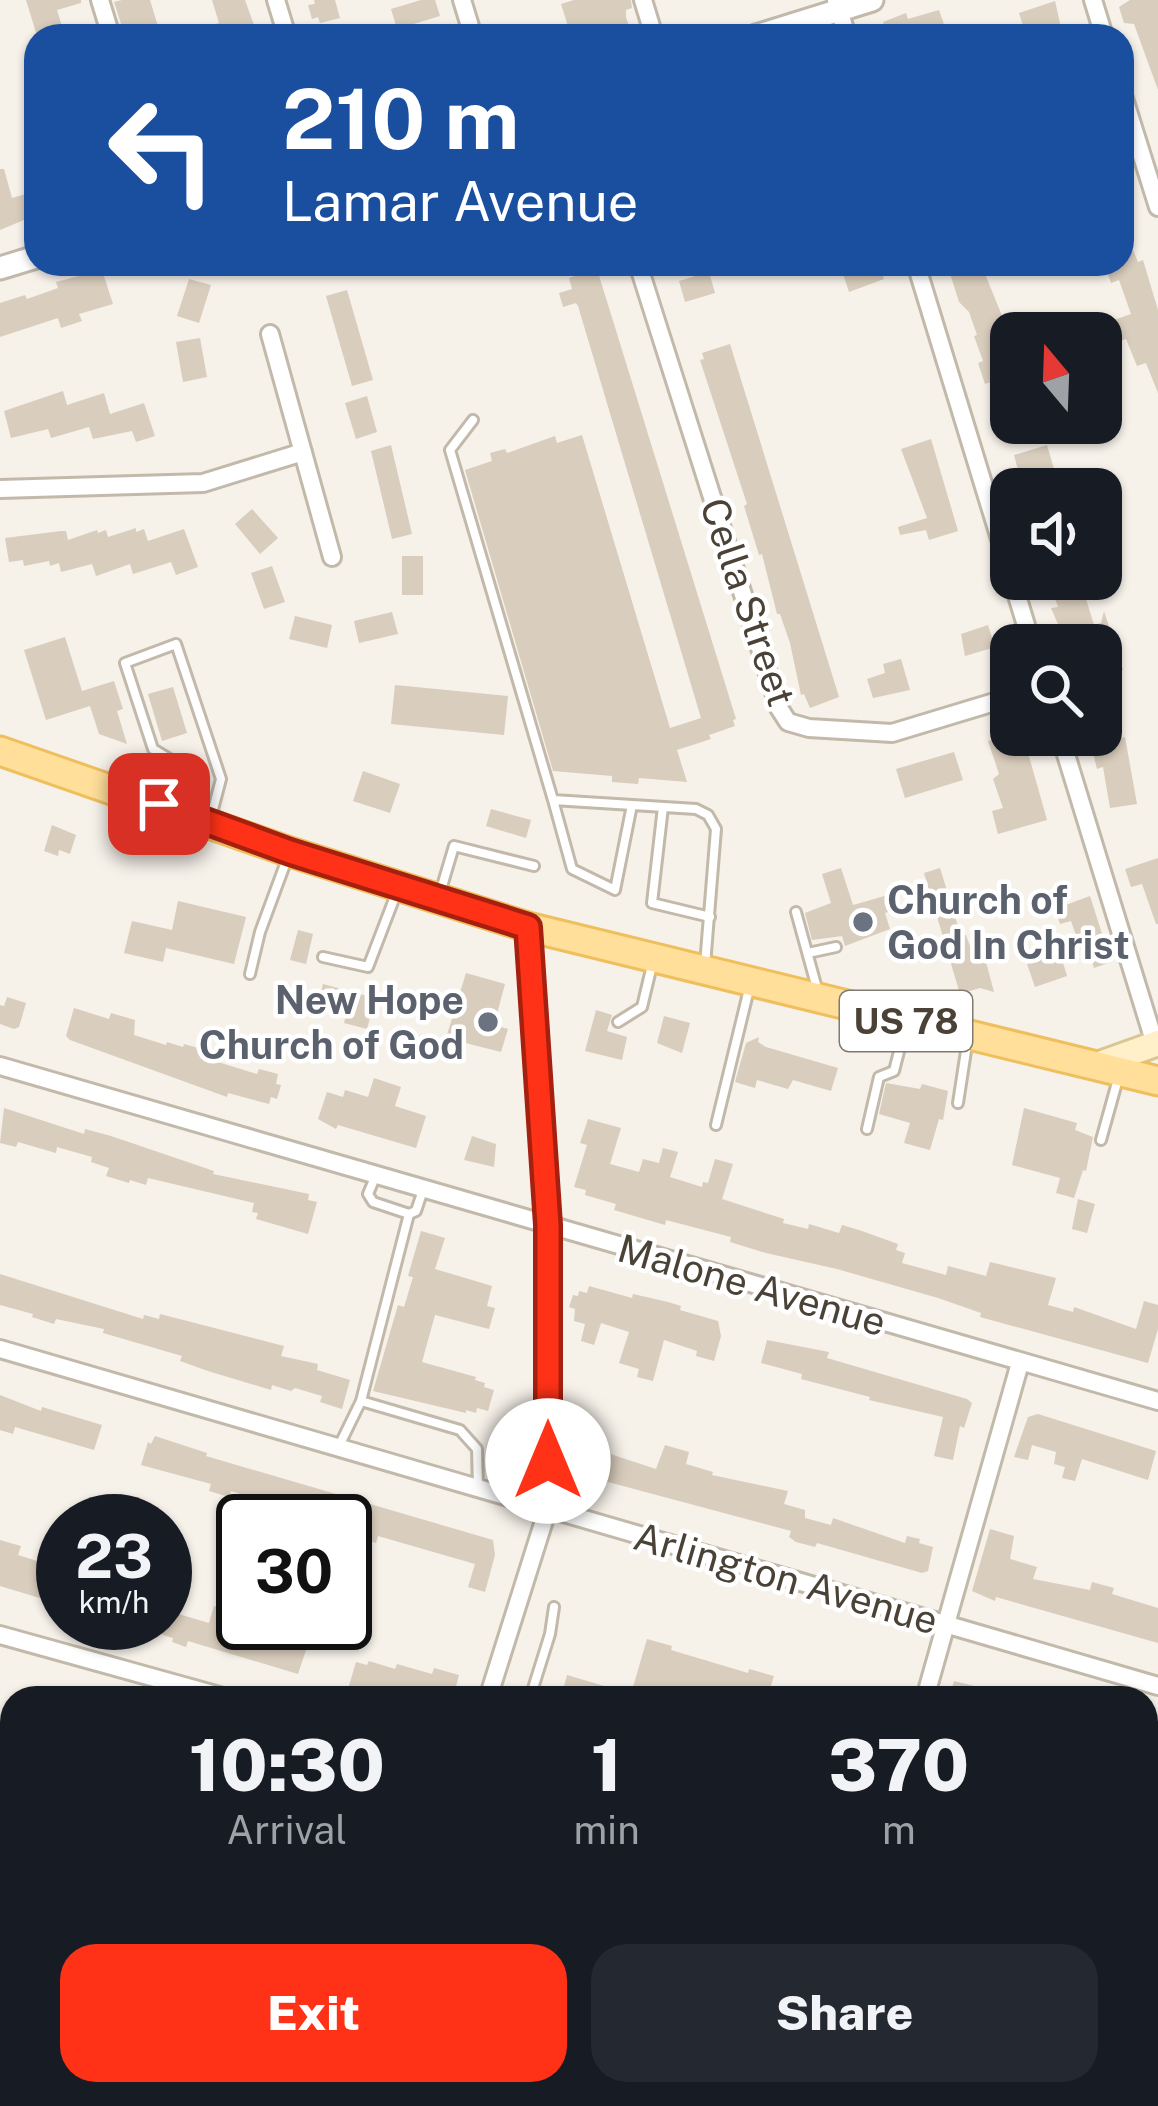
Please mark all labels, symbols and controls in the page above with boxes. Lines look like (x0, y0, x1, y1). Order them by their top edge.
text: 210 m (282, 69, 520, 168)
icon: left (84, 72, 240, 228)
text: Lamar Avenue (282, 170, 638, 233)
north arrow (990, 312, 1122, 444)
map controls (990, 312, 1122, 756)
button: sound (990, 468, 1122, 600)
street label: Cella Street (691, 492, 805, 712)
button: search (990, 624, 1122, 756)
pin (108, 753, 210, 855)
icon: arrive (126, 771, 192, 837)
place label: Church of God In Christ (887, 877, 1130, 968)
marker: Church of God In Christ (850, 909, 876, 935)
place label: New Hope Church of God (199, 977, 464, 1068)
road number: US 78 (840, 991, 972, 1051)
marker: New Hope Church of God (475, 1009, 501, 1035)
street label: Malone Avenue (613, 1225, 891, 1345)
position arrow (485, 1398, 611, 1524)
speed limit sign: 30 (216, 1494, 372, 1650)
street label: Arlington Avenue (629, 1513, 943, 1643)
text: 23 (75, 1521, 153, 1592)
text: km/h (79, 1584, 149, 1620)
text: 10:30 (189, 1723, 385, 1807)
text: 1 (591, 1723, 622, 1807)
text: 370 (828, 1723, 969, 1807)
text: Arrival (227, 1807, 347, 1853)
text: min (574, 1807, 640, 1853)
text: m (882, 1807, 916, 1853)
button: Exit (60, 1944, 567, 2082)
button: Share (591, 1944, 1098, 2082)

